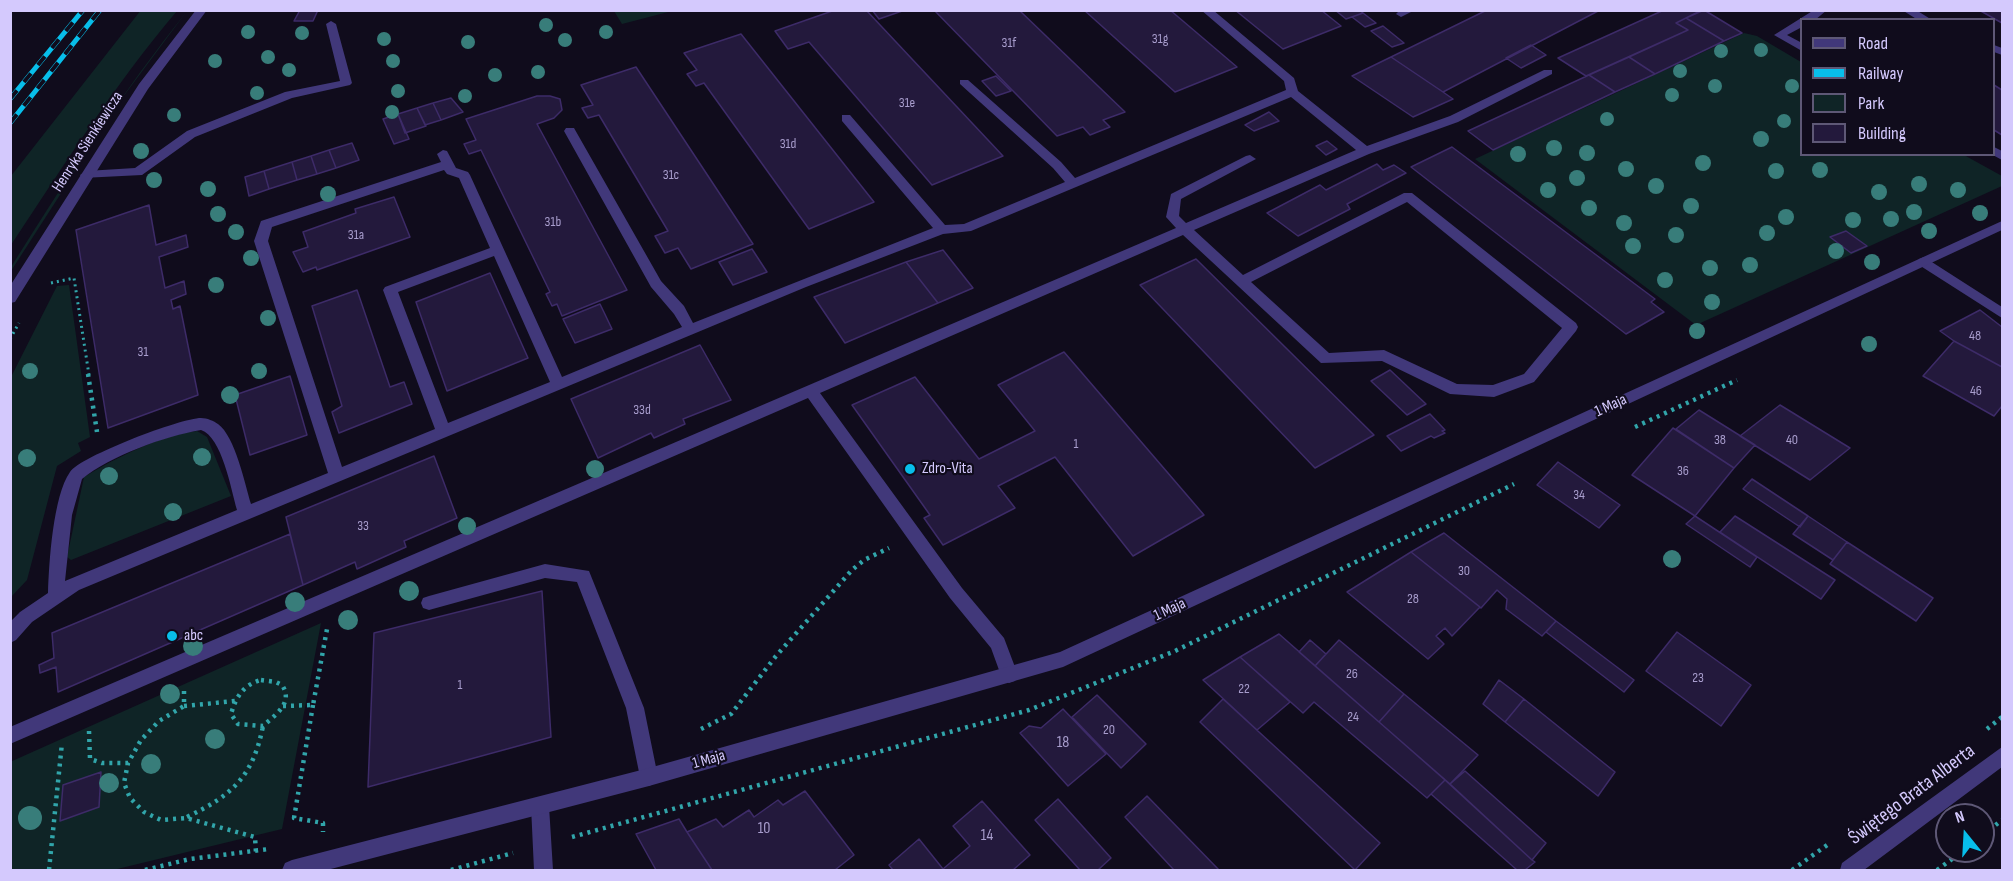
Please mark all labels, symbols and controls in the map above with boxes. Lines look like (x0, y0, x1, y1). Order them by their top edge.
legend (1800, 18, 1995, 156)
house number: 31g (1152, 31, 1168, 47)
text: Road (1858, 33, 1888, 54)
house number: 31f (1002, 35, 1016, 51)
text: Railway (1858, 63, 1903, 84)
street label: Henryka Sienkiewicza (48, 88, 128, 196)
text: Park (1858, 93, 1884, 114)
house number: 31e (899, 95, 915, 111)
text: Building (1858, 123, 1906, 144)
house number: 31d (780, 136, 796, 152)
house number: 31c (663, 167, 679, 183)
house number: 31b (545, 214, 561, 230)
house number: 31a (348, 227, 364, 243)
house number: 48 (1969, 328, 1981, 344)
house number: 31 (138, 344, 148, 360)
house number: 46 (1970, 383, 1982, 399)
street label: 1 Maja (1592, 390, 1630, 422)
house number: 33d (633, 402, 651, 418)
house number: 38 (1714, 432, 1726, 448)
house number: 40 (1786, 432, 1798, 448)
house number: 1 (1074, 436, 1078, 452)
place label: Zdro-Vita (922, 459, 973, 479)
marker: Zdro-Vita (903, 462, 917, 476)
house number: 36 (1677, 463, 1689, 479)
house number: 34 (1573, 487, 1585, 503)
house number: 33 (357, 518, 369, 534)
house number: 30 (1458, 563, 1470, 579)
house number: 28 (1407, 591, 1419, 607)
street label: 1 Maja (1151, 594, 1189, 626)
place label: abc (184, 626, 203, 646)
marker: abc (165, 629, 179, 643)
house number: 26 (1346, 666, 1358, 682)
house number: 23 (1692, 670, 1704, 686)
house number: 1 (458, 677, 462, 693)
house number: 22 (1238, 681, 1250, 697)
house number: 24 (1347, 709, 1359, 725)
house number: 20 (1103, 722, 1115, 738)
house number: 18 (1057, 733, 1069, 753)
street label: Świętego Brata Alberta (1844, 740, 1980, 850)
street label: 1 Maja (691, 746, 727, 774)
north arrow (1935, 803, 1995, 863)
text: N (1953, 807, 1967, 828)
house number: 10 (758, 819, 770, 839)
house number: 14 (981, 826, 993, 846)

